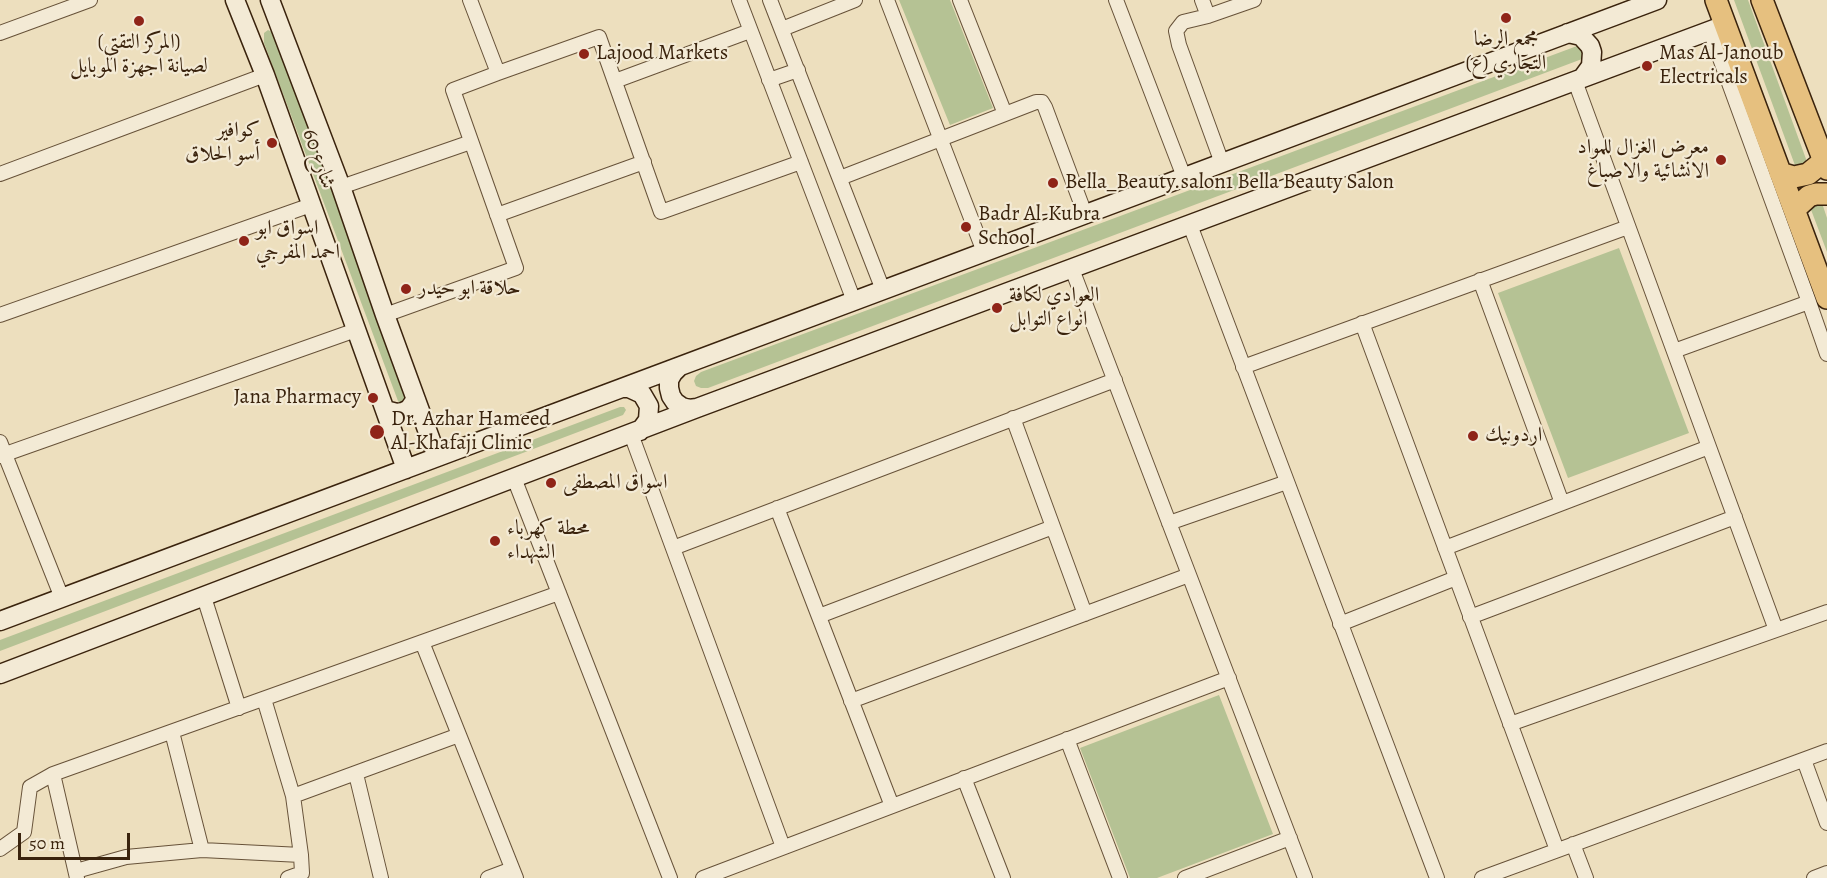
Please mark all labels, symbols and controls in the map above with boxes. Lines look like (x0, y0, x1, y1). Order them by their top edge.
marker: مجمع الرضا (ع) التجاري (1499, 11, 1513, 25)
marker: (المركز التقتي) لصيانة اجهزة الموبايل (132, 14, 146, 28)
place label: مجمع الرضا (ع) التجاري (1466, 27, 1546, 77)
place label: (المركز التقتي) لصيانة اجهزة الموبايل (70, 30, 208, 80)
place label: Lajood Markets (596, 41, 728, 67)
place label: Mas Al-Janoub Electricals (1659, 41, 1783, 91)
marker: Lajood Markets (577, 47, 591, 61)
marker: Mas Al-Janoub Electricals (1640, 59, 1654, 73)
place label: كوافير أسو الحلاق (185, 118, 260, 168)
street label: شارع 60 (296, 126, 340, 192)
place label: معرض الغزال للمواد الانشائية والاصباغ (1577, 135, 1709, 185)
marker: كوافير أسو الحلاق (265, 136, 279, 150)
marker: معرض الغزال للمواد الانشائية والاصباغ (1714, 153, 1728, 167)
place label: Bella_Beauty.salon1 Bella Beauty Salon (1065, 170, 1394, 196)
marker: Bella_Beauty.salon1 Bella Beauty Salon (1046, 176, 1060, 190)
place label: Badr Al-Kubra School (978, 202, 1101, 252)
place label: اسواق ابو احمد المفرجي (256, 216, 340, 266)
marker: Badr Al-Kubra School (959, 220, 973, 234)
marker: اسواق ابو احمد المفرجي (237, 234, 251, 248)
place label: حلاقة ابو حيدر (418, 276, 521, 302)
marker: حلاقة ابو حيدر (399, 282, 413, 296)
place label: العوادي لكافة انواع التوابل (1009, 283, 1099, 333)
marker: العوادي لكافة انواع التوابل (990, 301, 1004, 315)
place label: Jana Pharmacy (233, 385, 361, 411)
marker: Jana Pharmacy (366, 391, 380, 405)
place label: Dr. Azhar Hameed Al-Khafaji Clinic (391, 407, 551, 457)
marker: Dr. Azhar Hameed Al-Khafaji Clinic (368, 423, 386, 441)
place label: اردونيك (1485, 423, 1542, 449)
marker: اردونيك (1466, 429, 1480, 443)
place label: اسواق المصطفى (563, 470, 668, 496)
marker: اسواق المصطفى (544, 476, 558, 490)
place label: محطة كهرباء الشهداء (507, 516, 589, 566)
marker: محطة كهرباء الشهداء (488, 534, 502, 548)
scale bar (21, 821, 134, 859)
text: 50 m (29, 831, 65, 855)

